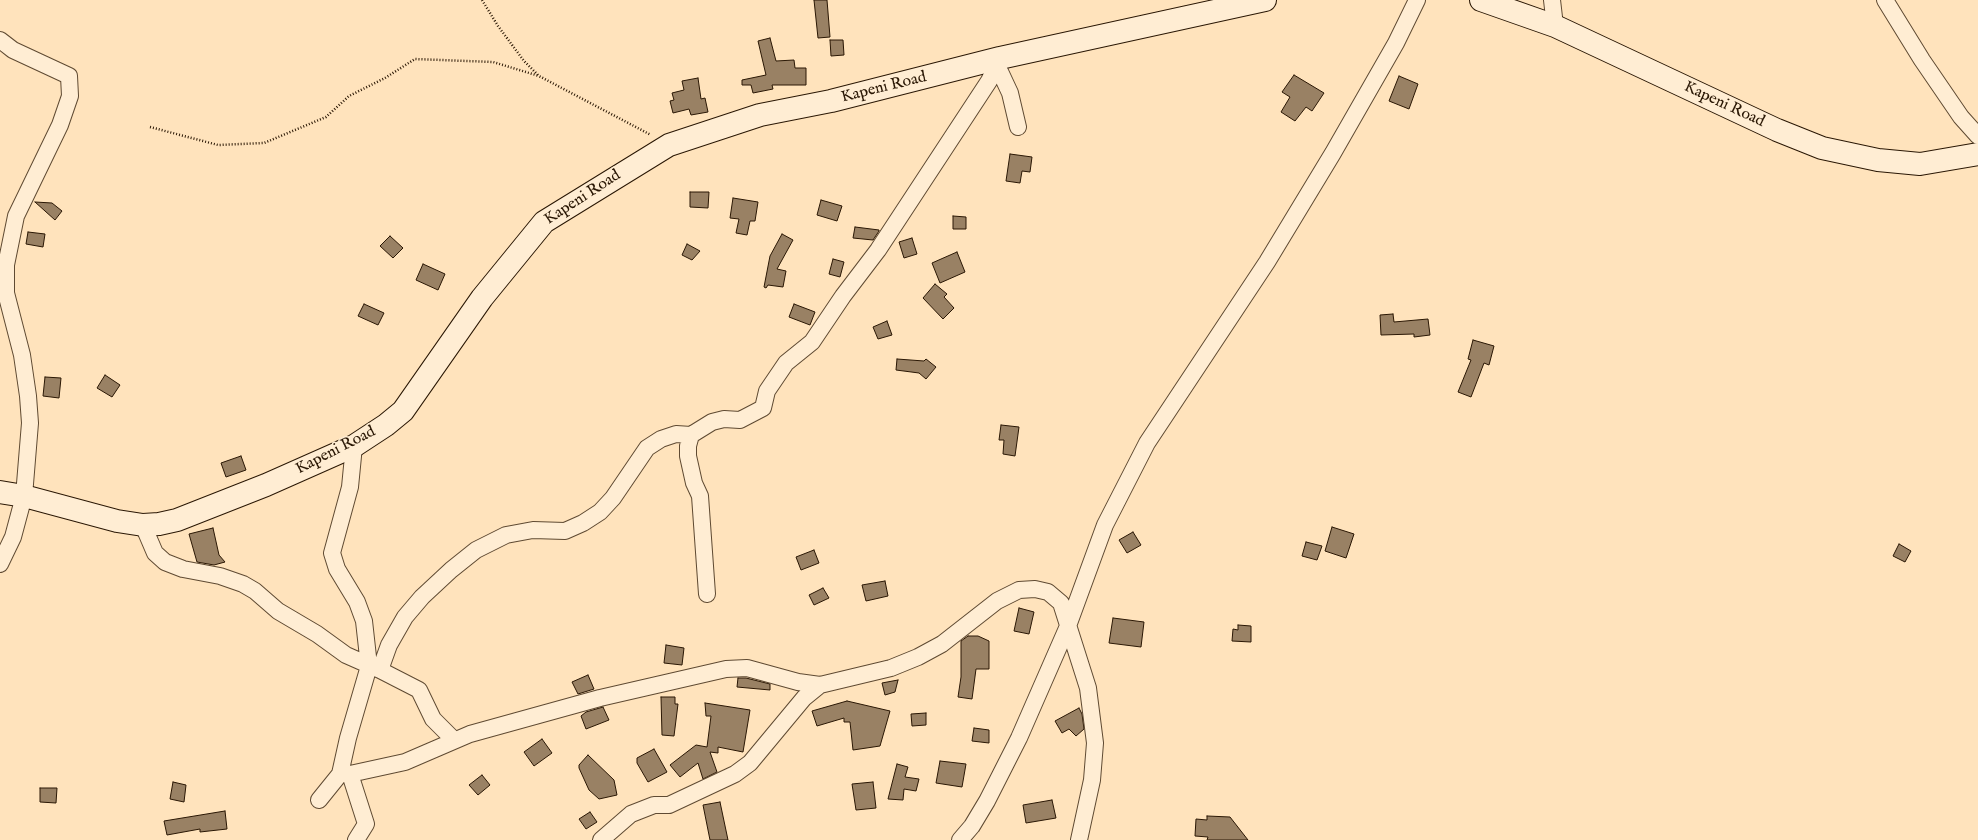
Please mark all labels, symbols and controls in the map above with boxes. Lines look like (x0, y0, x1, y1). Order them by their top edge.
street label: Kapeni Road (839, 68, 929, 108)
street label: Kapeni Road (1681, 78, 1767, 132)
street label: Kapeni Road (541, 166, 625, 230)
street label: Kapeni Road (293, 423, 379, 479)

